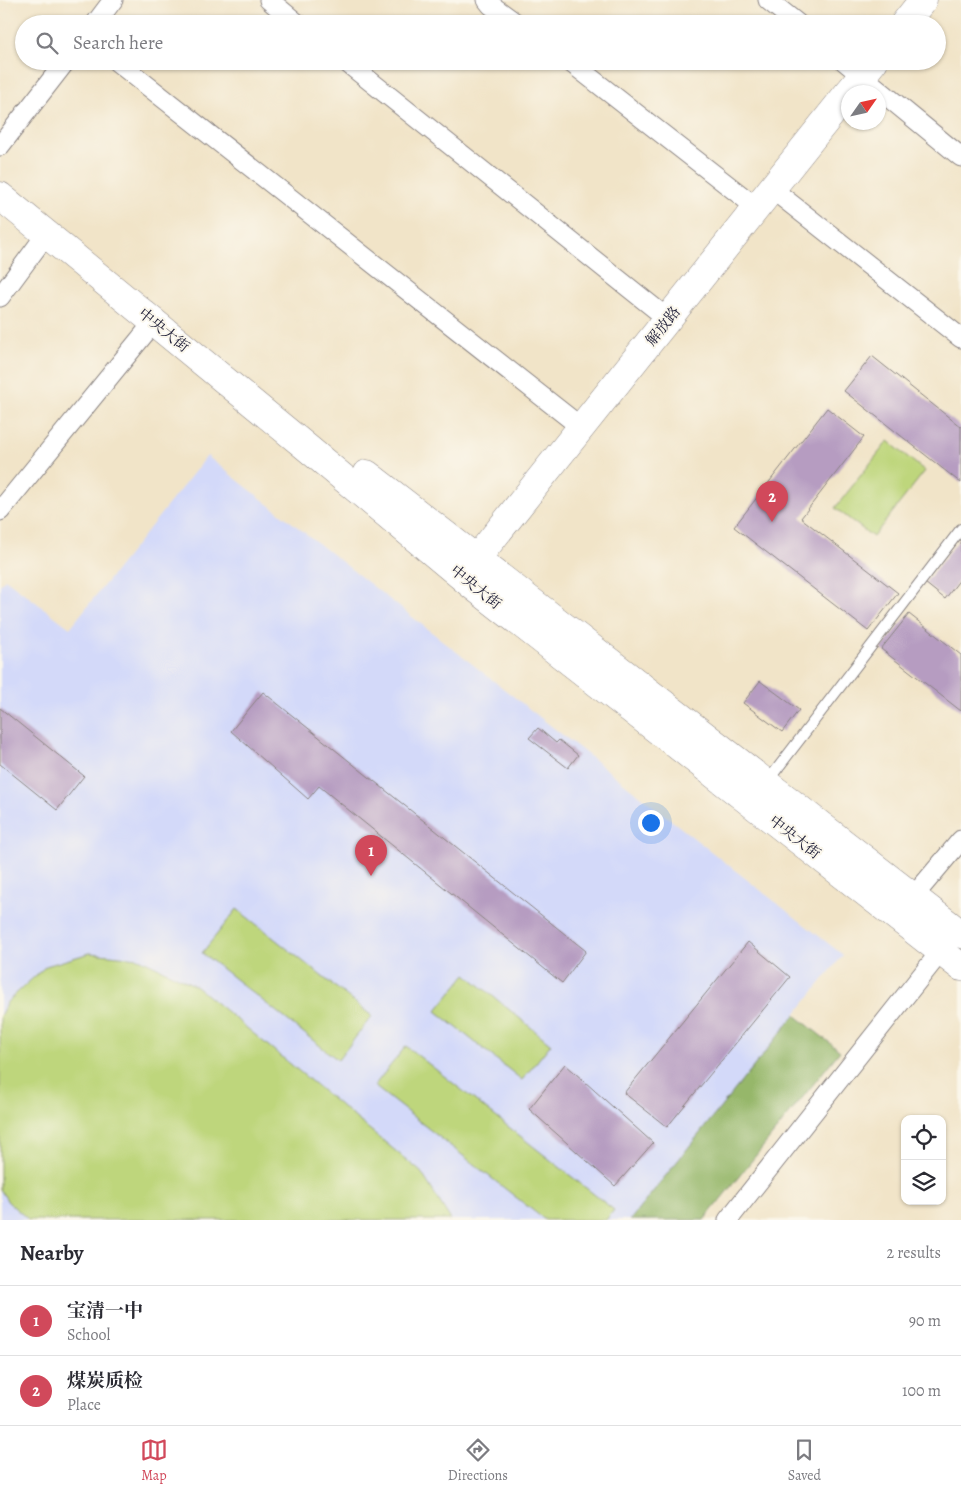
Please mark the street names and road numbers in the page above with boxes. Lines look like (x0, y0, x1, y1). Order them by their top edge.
street label: 解放路 (641, 302, 685, 350)
street label: 中央大街 (134, 303, 194, 357)
street label: 中央大街 (446, 560, 506, 614)
street label: 中央大街 (765, 811, 825, 863)

